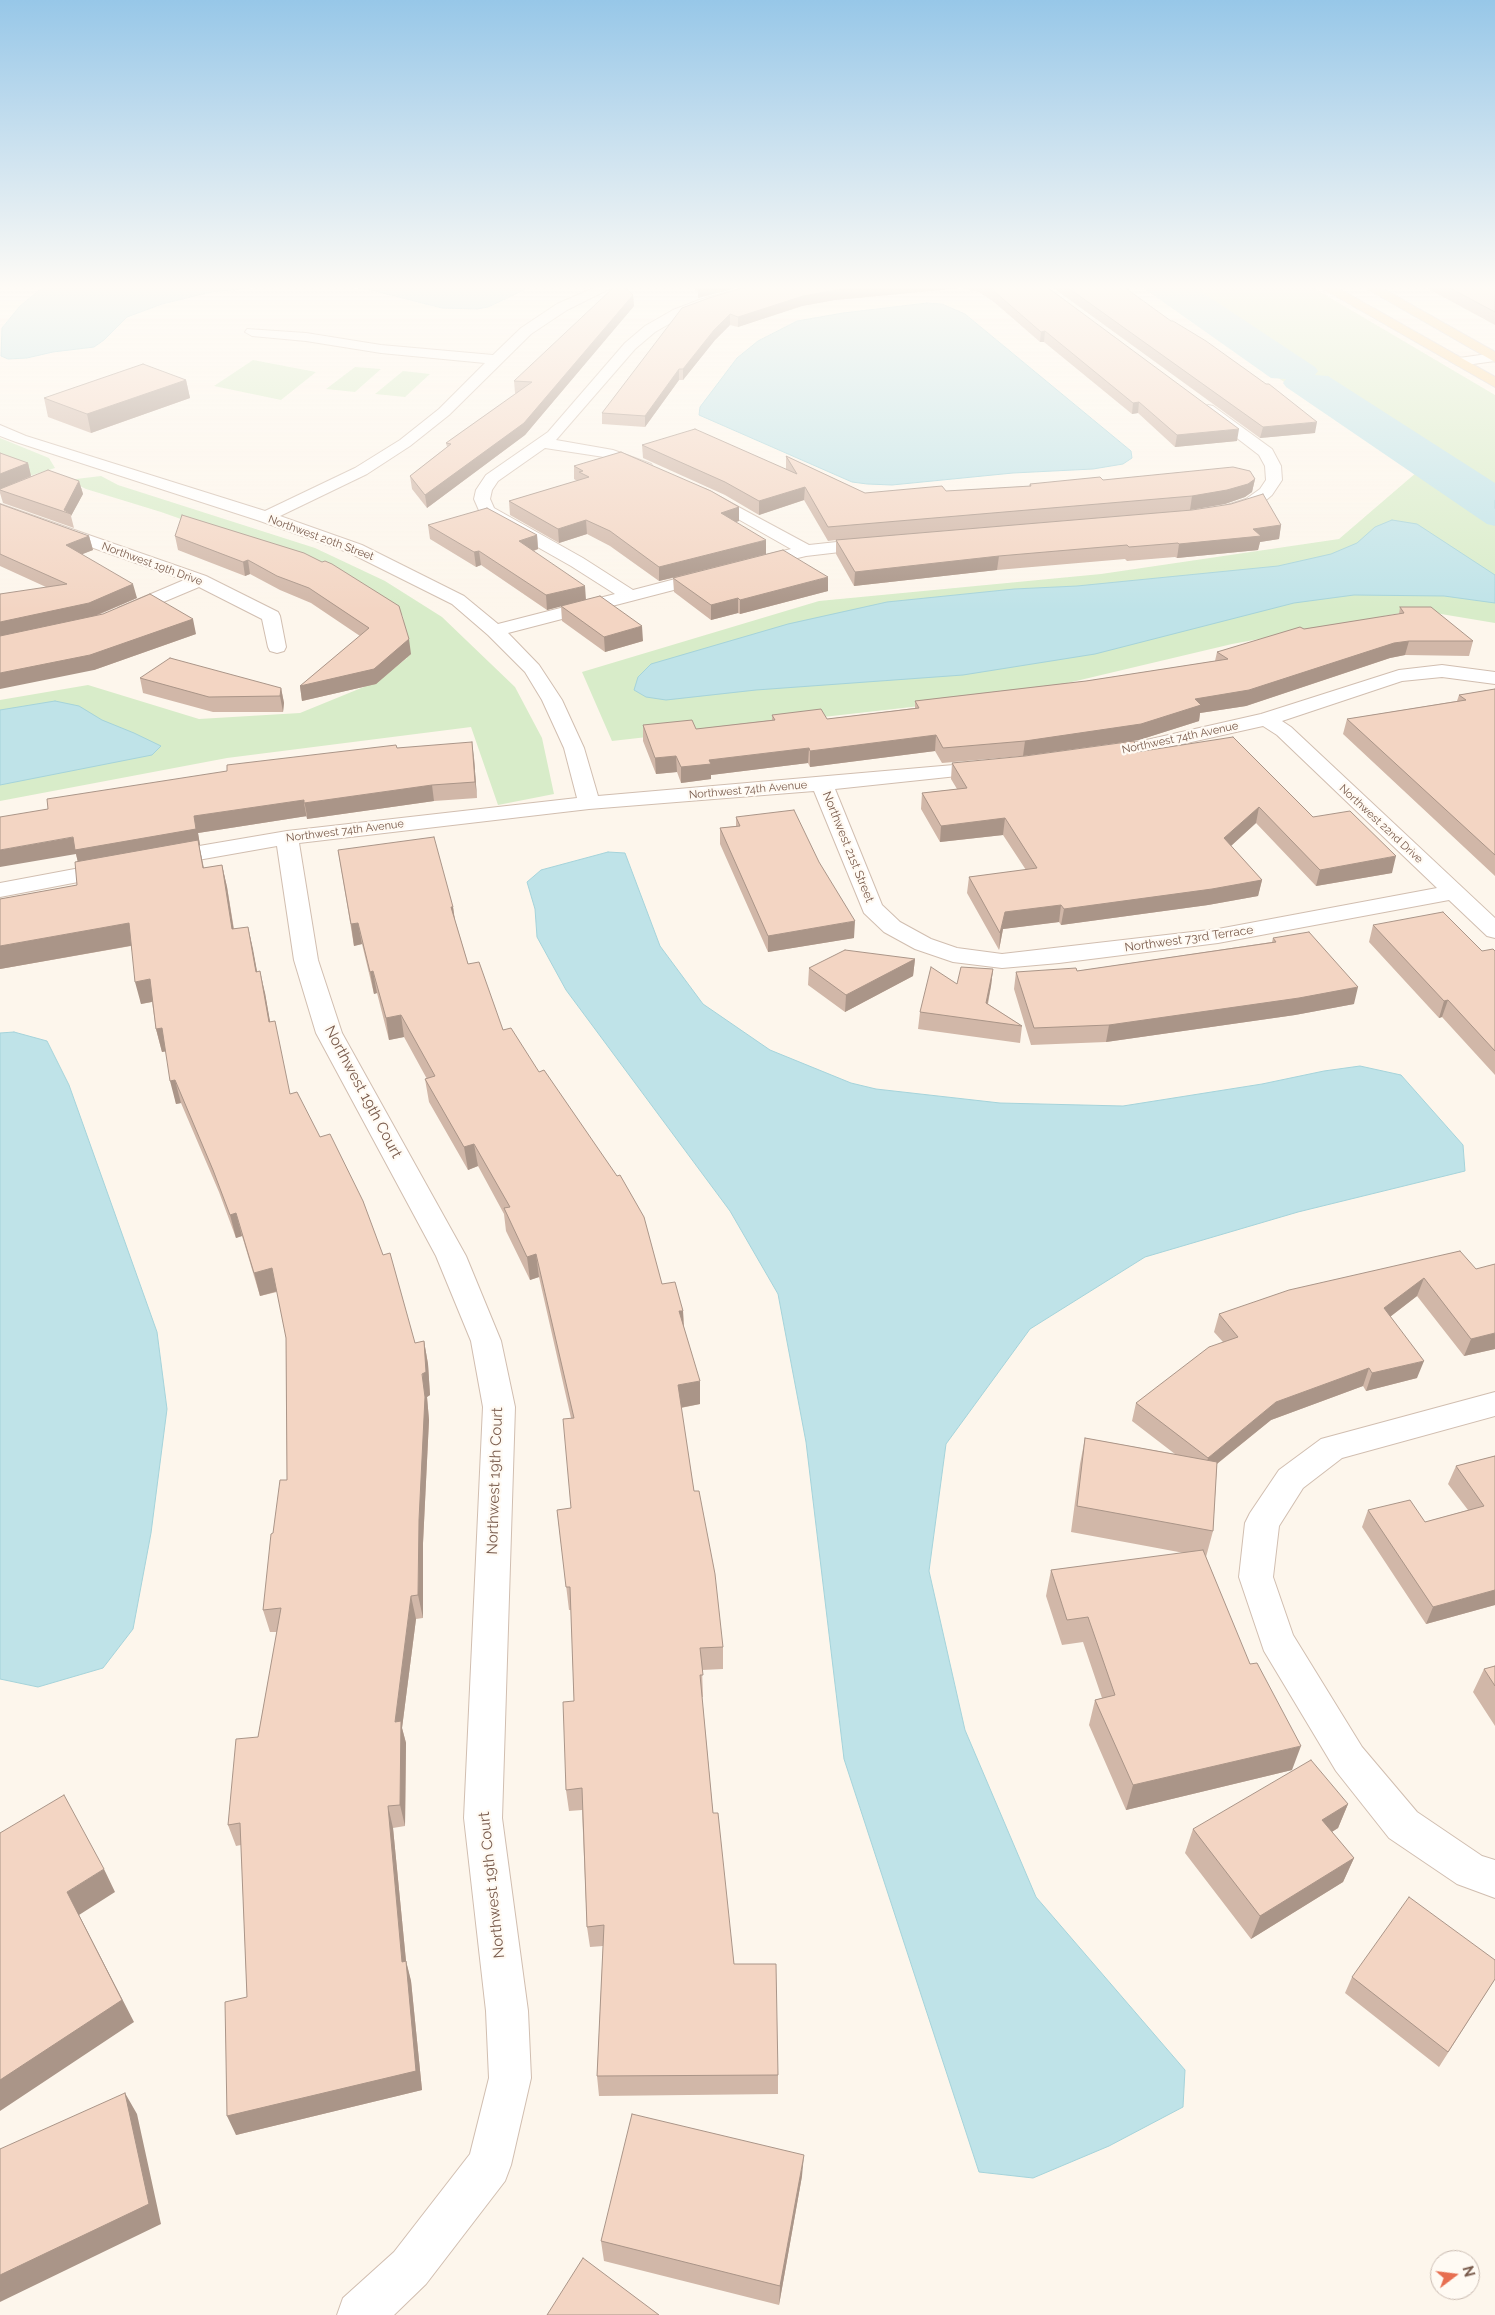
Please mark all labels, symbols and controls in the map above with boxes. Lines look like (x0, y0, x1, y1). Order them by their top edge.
street label: Northwest 20th Street (266, 513, 376, 563)
street label: Northwest 19th Drive (100, 540, 204, 588)
street label: Northwest 74th Avenue (1121, 719, 1239, 757)
street label: Northwest 74th Avenue (688, 778, 808, 802)
street label: Northwest 22nd Drive (1336, 782, 1426, 866)
street label: Northwest 21st Street (819, 789, 877, 905)
street label: Northwest 74th Avenue (285, 817, 405, 845)
street label: Northwest 73rd Terrace (1124, 923, 1254, 955)
street label: Northwest 19th Court (320, 1023, 406, 1161)
street label: Northwest 19th Court (483, 1407, 507, 1555)
street label: Northwest 19th Court (475, 1811, 509, 1959)
north arrow (1430, 2250, 1480, 2300)
text: N (1459, 2264, 1478, 2279)

